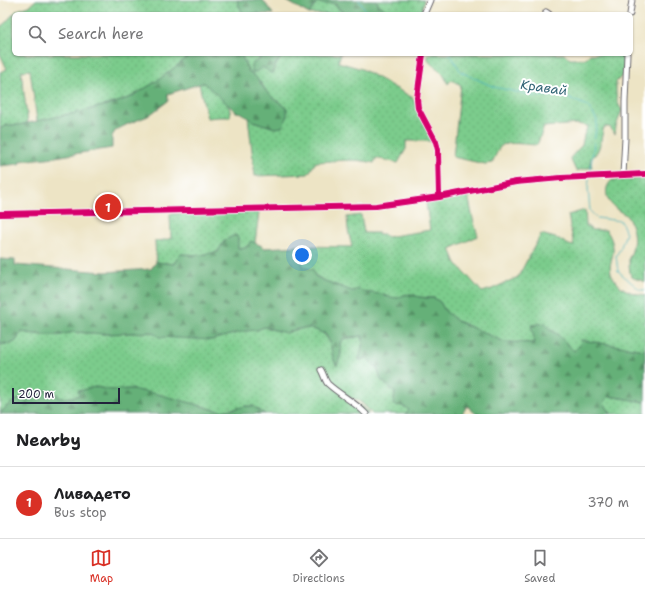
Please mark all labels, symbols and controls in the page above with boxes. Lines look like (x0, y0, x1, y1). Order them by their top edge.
search box (12, 12, 633, 56)
icon: search (26, 23, 48, 45)
text: Search here (58, 24, 144, 44)
water label: Кравай (520, 76, 568, 99)
pin: 1 (95, 192, 121, 222)
your location (292, 245, 312, 265)
scale bar (12, 386, 120, 405)
text: 200 m (18, 387, 54, 402)
text: Nearby (16, 429, 81, 451)
text: Ливадето (54, 484, 131, 504)
text: 1 (26, 494, 32, 511)
text: 370 m (587, 494, 629, 511)
text: Bus stop (54, 504, 106, 521)
tab: Map (90, 547, 113, 586)
tab: Directions (292, 547, 345, 586)
tab: Saved (524, 547, 555, 586)

